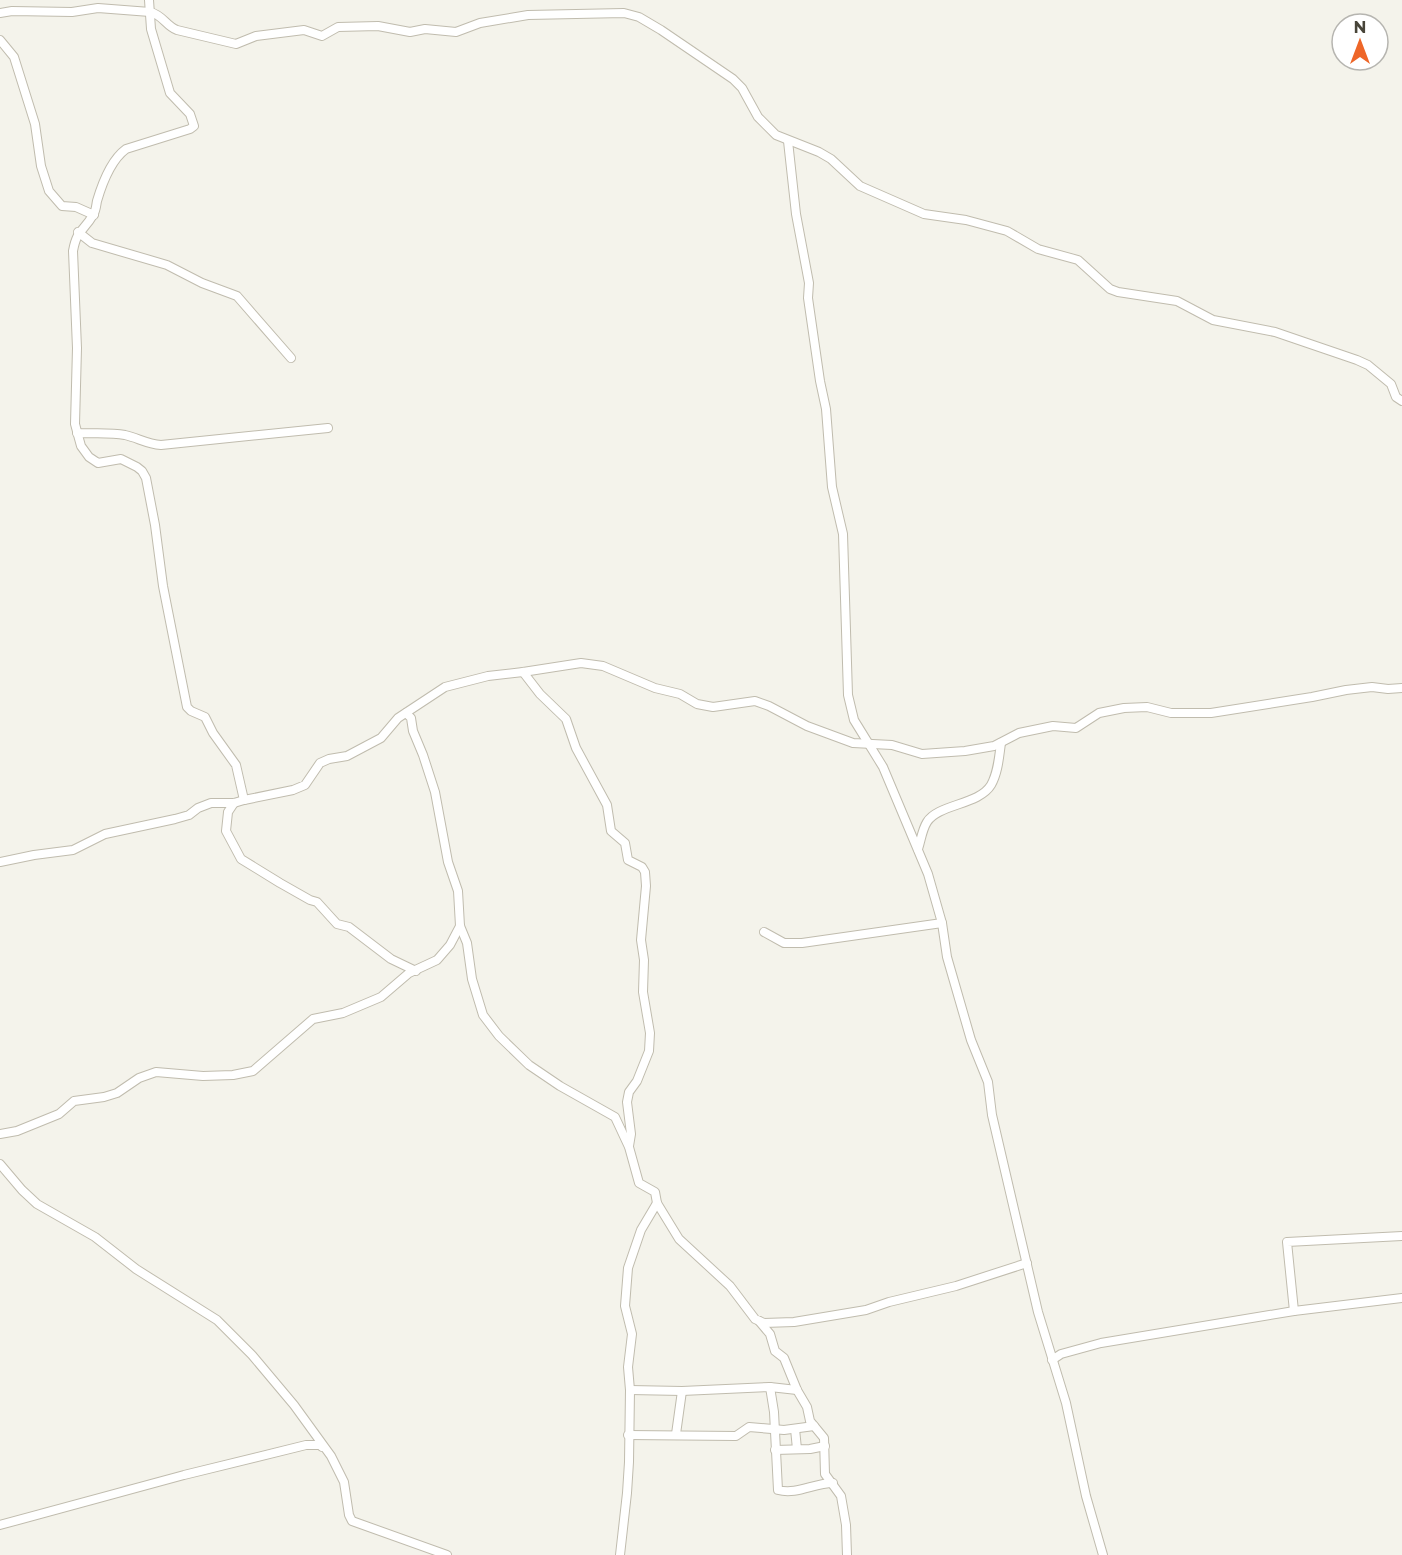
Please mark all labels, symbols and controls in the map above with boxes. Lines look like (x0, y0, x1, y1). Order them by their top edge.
north arrow (1330, 12, 1390, 72)
text: N (1354, 18, 1366, 37)

